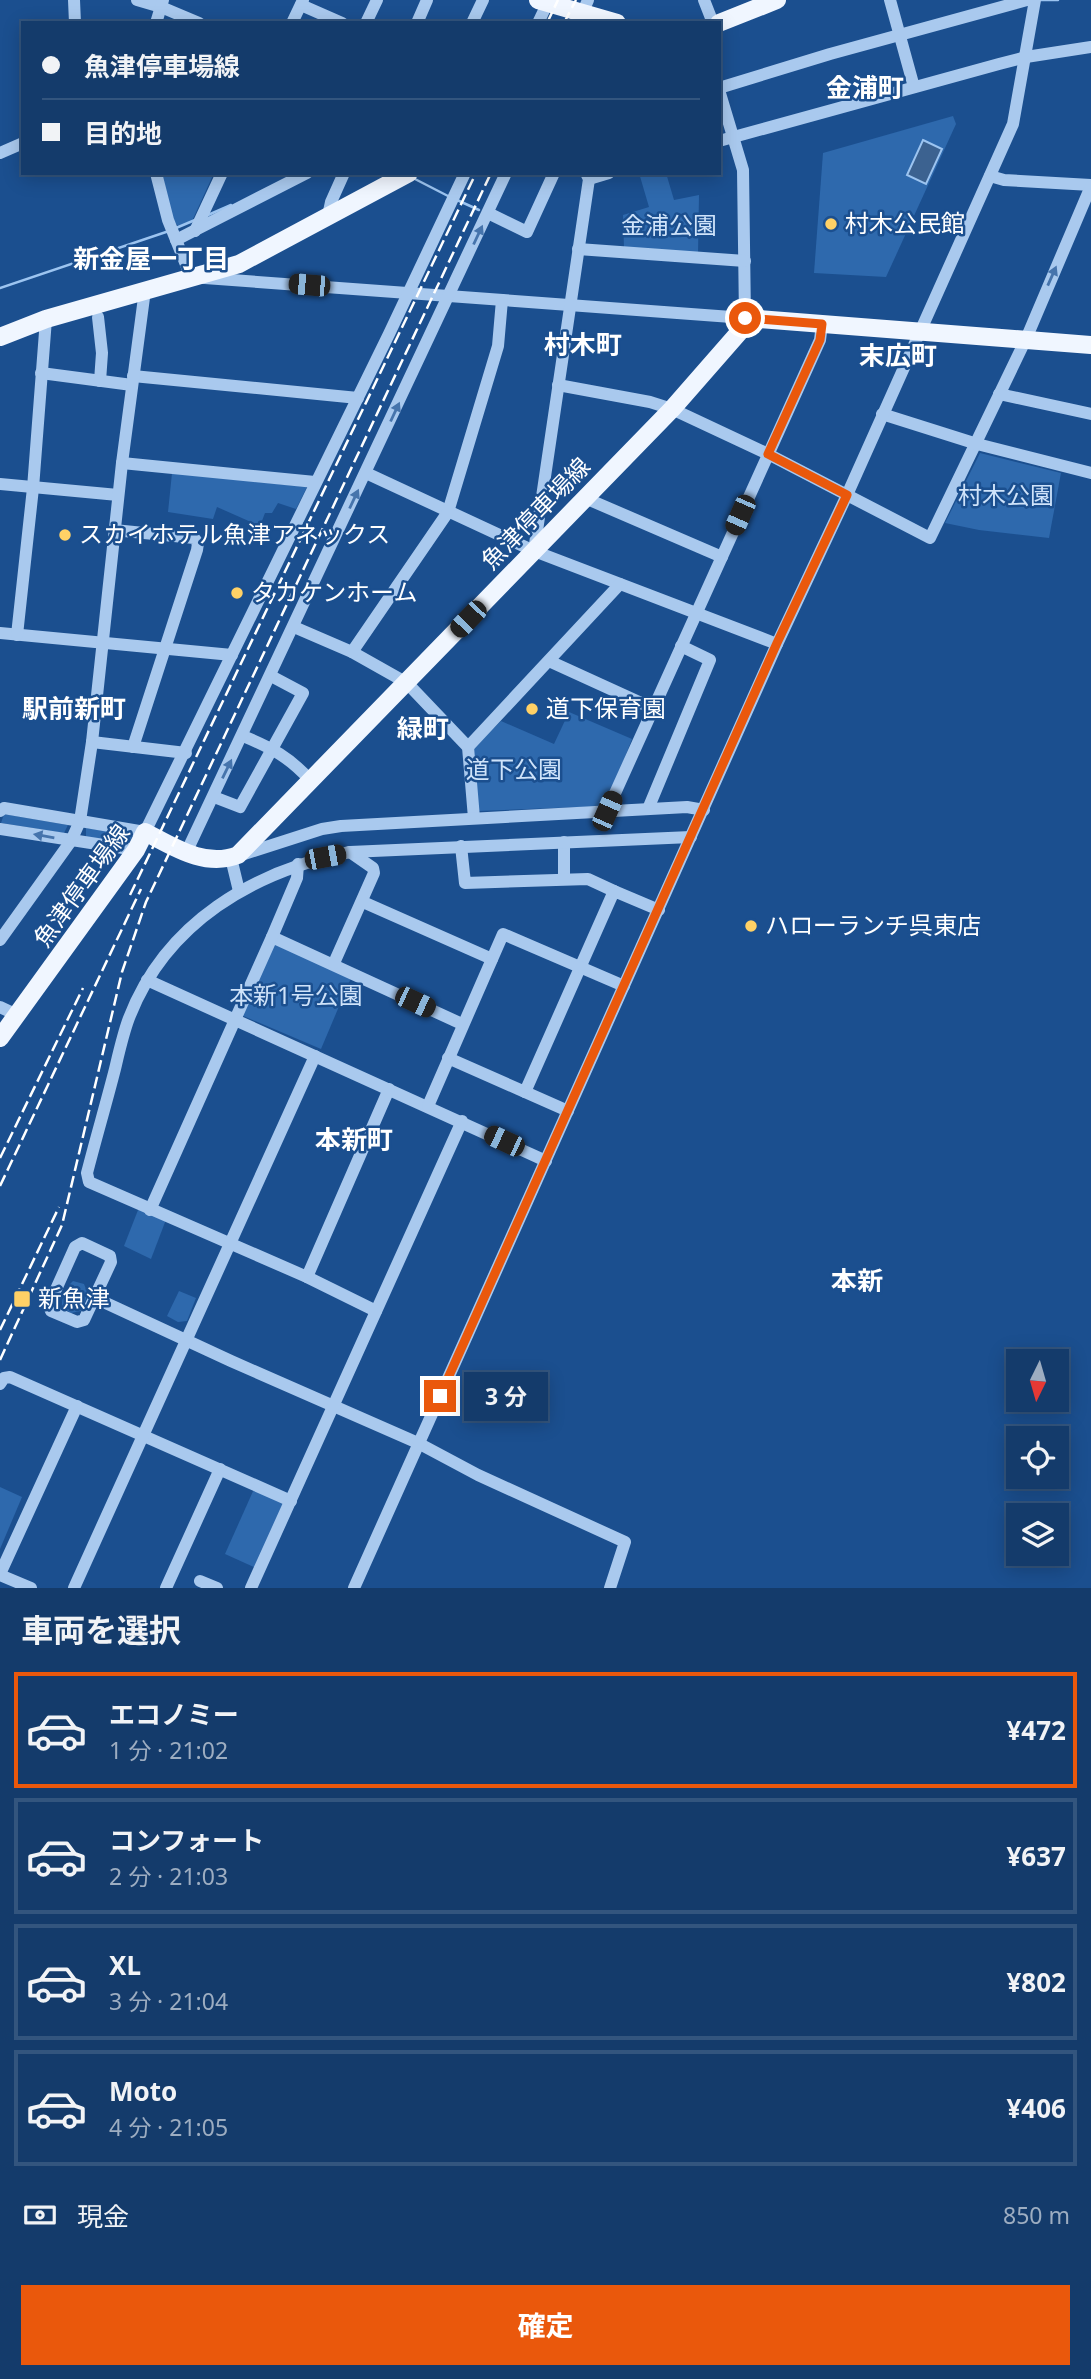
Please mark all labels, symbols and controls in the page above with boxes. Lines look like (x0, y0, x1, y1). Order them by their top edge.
text: 魚津停車場線 (84, 48, 240, 84)
district label: 金浦町 (826, 69, 904, 105)
text: 目的地 (84, 115, 162, 151)
place label: 村木公民館 (845, 206, 965, 239)
park label: 金浦公園 (621, 208, 717, 241)
marker: 村木公民館 (823, 216, 839, 232)
one-way arrow (472, 225, 484, 245)
district label: 新金屋一丁目 (73, 240, 229, 276)
one-way arrow (1047, 266, 1058, 287)
car (288, 273, 331, 297)
route start (729, 302, 761, 334)
district label: 村木町 (544, 326, 622, 362)
district label: 末広町 (859, 337, 937, 373)
one-way arrow (390, 401, 401, 422)
street label: 魚津停車場線 (473, 450, 597, 576)
park label: 村木公園 (958, 478, 1054, 511)
one-way arrow (348, 489, 360, 509)
car (722, 492, 759, 538)
place label: スカイホテル魚津アネックス (79, 517, 390, 550)
marker: スカイホテル魚津アネックス (57, 527, 73, 543)
place label: タカケンホーム (251, 575, 418, 608)
marker: タカケンホーム (229, 585, 245, 601)
car (446, 597, 491, 641)
district label: 駅前新町 (22, 690, 126, 726)
place label: 道下保育園 (546, 691, 666, 724)
marker: 道下保育園 (524, 701, 540, 717)
district label: 緑町 (397, 710, 449, 746)
park label: 道下公園 (466, 752, 562, 785)
one-way arrow (221, 759, 232, 779)
car (589, 788, 626, 834)
street label: 魚津停車場線 (25, 817, 136, 953)
one-way arrow (33, 830, 55, 841)
car (303, 843, 348, 871)
place label: ハローランチ呉東店 (765, 908, 981, 941)
marker: ハローランチ呉東店 (743, 918, 759, 934)
park label: 本新1号公園 (229, 978, 363, 1011)
car (392, 984, 439, 1020)
district label: 本新町 (315, 1121, 393, 1157)
car (481, 1123, 528, 1159)
district label: 本新 (831, 1262, 883, 1298)
place label: 新魚津 (38, 1281, 110, 1314)
marker: 新魚津 (12, 1289, 32, 1309)
north arrow (1006, 1349, 1069, 1412)
map controls (1006, 1349, 1069, 1566)
callout: 3 分 (464, 1372, 548, 1420)
route end (424, 1380, 456, 1412)
text: 3 分 (485, 1380, 527, 1412)
button: locate (1006, 1426, 1069, 1489)
button: layers (1006, 1503, 1069, 1566)
text: 車両を選択 (21, 1608, 181, 1651)
text: エコノミー (109, 1696, 239, 1732)
icon: car (25, 1699, 88, 1762)
text: ¥472 (1007, 1712, 1066, 1748)
text: 1 分 · 21:02 (109, 1734, 228, 1766)
text: コンフォート (109, 1822, 264, 1858)
icon: car (25, 1825, 88, 1888)
text: ¥637 (1007, 1838, 1066, 1874)
text: 2 分 · 21:03 (109, 1860, 228, 1892)
text: XL (109, 1947, 141, 1983)
icon: car (25, 1951, 88, 2014)
text: ¥802 (1007, 1964, 1066, 2000)
text: 3 分 · 21:04 (109, 1985, 228, 2017)
text: Moto (109, 2073, 177, 2109)
icon: car (25, 2077, 88, 2140)
text: ¥406 (1007, 2090, 1066, 2126)
text: 4 分 · 21:05 (109, 2111, 228, 2143)
icon: cash (21, 2196, 59, 2234)
text: 現金 (77, 2198, 129, 2234)
text: 850 m (1003, 2199, 1070, 2231)
button: 確定 (21, 2285, 1070, 2365)

